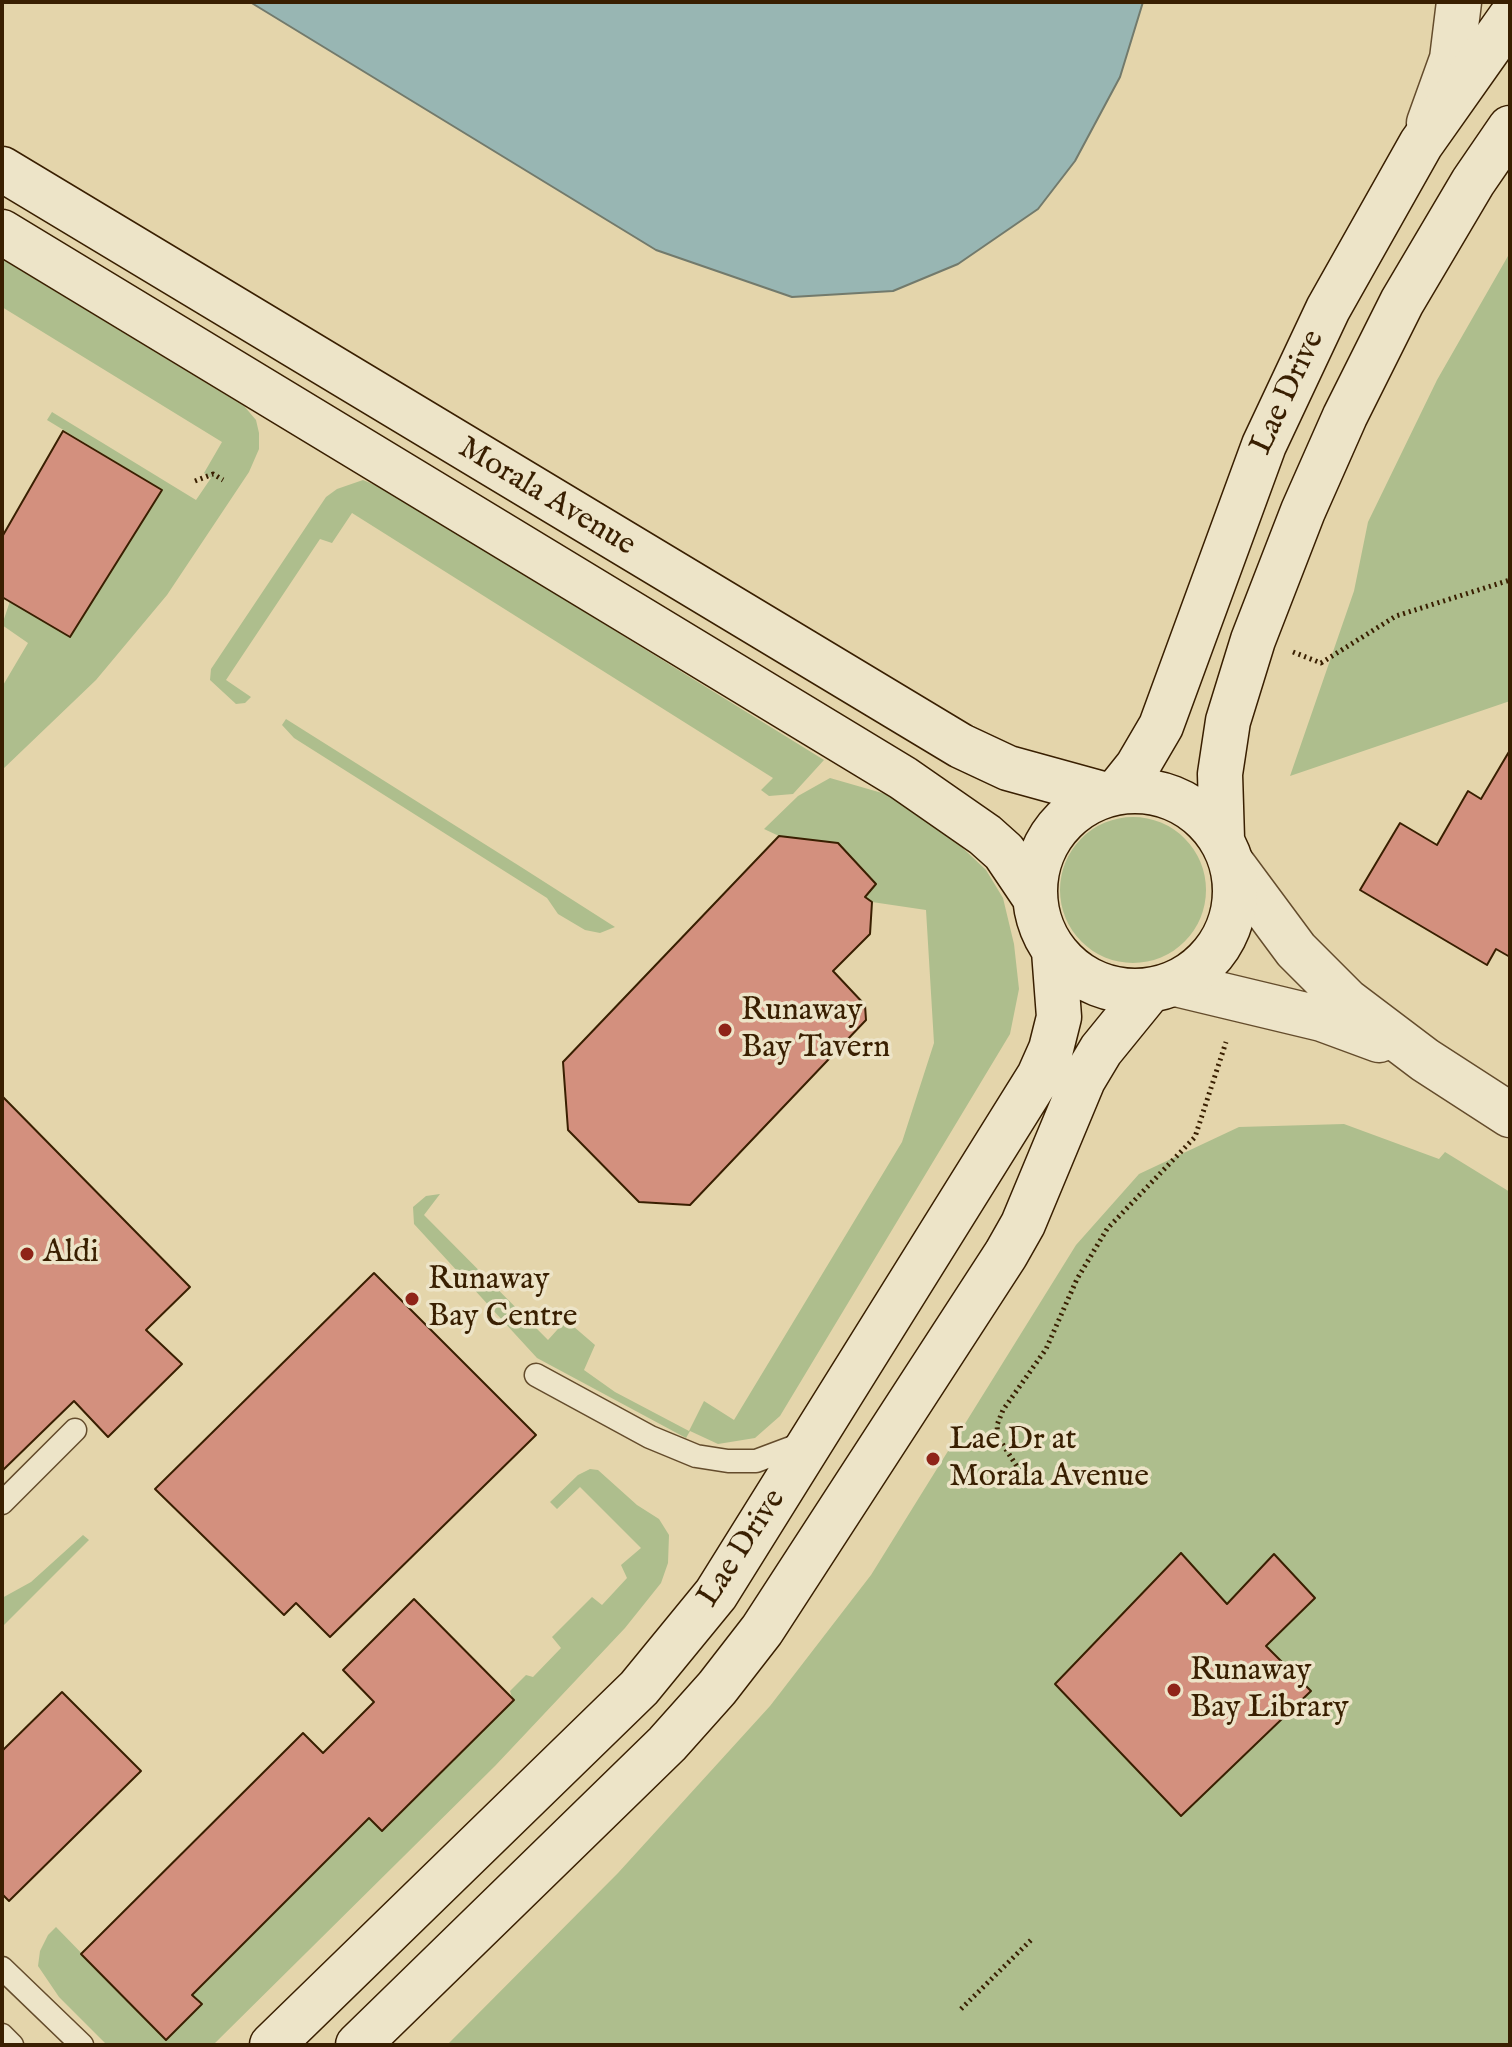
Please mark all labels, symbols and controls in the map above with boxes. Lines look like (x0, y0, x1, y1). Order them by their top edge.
street label: Lae Drive (1244, 325, 1334, 461)
street label: Morala Avenue (450, 430, 642, 566)
place label: Runaway Bay Tavern (741, 993, 890, 1068)
marker: Runaway Bay Tavern (716, 1021, 734, 1039)
place label: Aldi (43, 1235, 99, 1273)
marker: Aldi (18, 1245, 36, 1263)
place label: Runaway Bay Centre (428, 1262, 577, 1337)
marker: Runaway Bay Centre (403, 1290, 421, 1308)
place label: Lae Dr at Morala Avenue (949, 1422, 1149, 1497)
marker: Lae Dr at Morala Avenue (924, 1450, 942, 1468)
street label: Lae Drive (691, 1483, 795, 1615)
place label: Runaway Bay Library (1190, 1653, 1349, 1728)
marker: Runaway Bay Library (1165, 1681, 1183, 1699)

